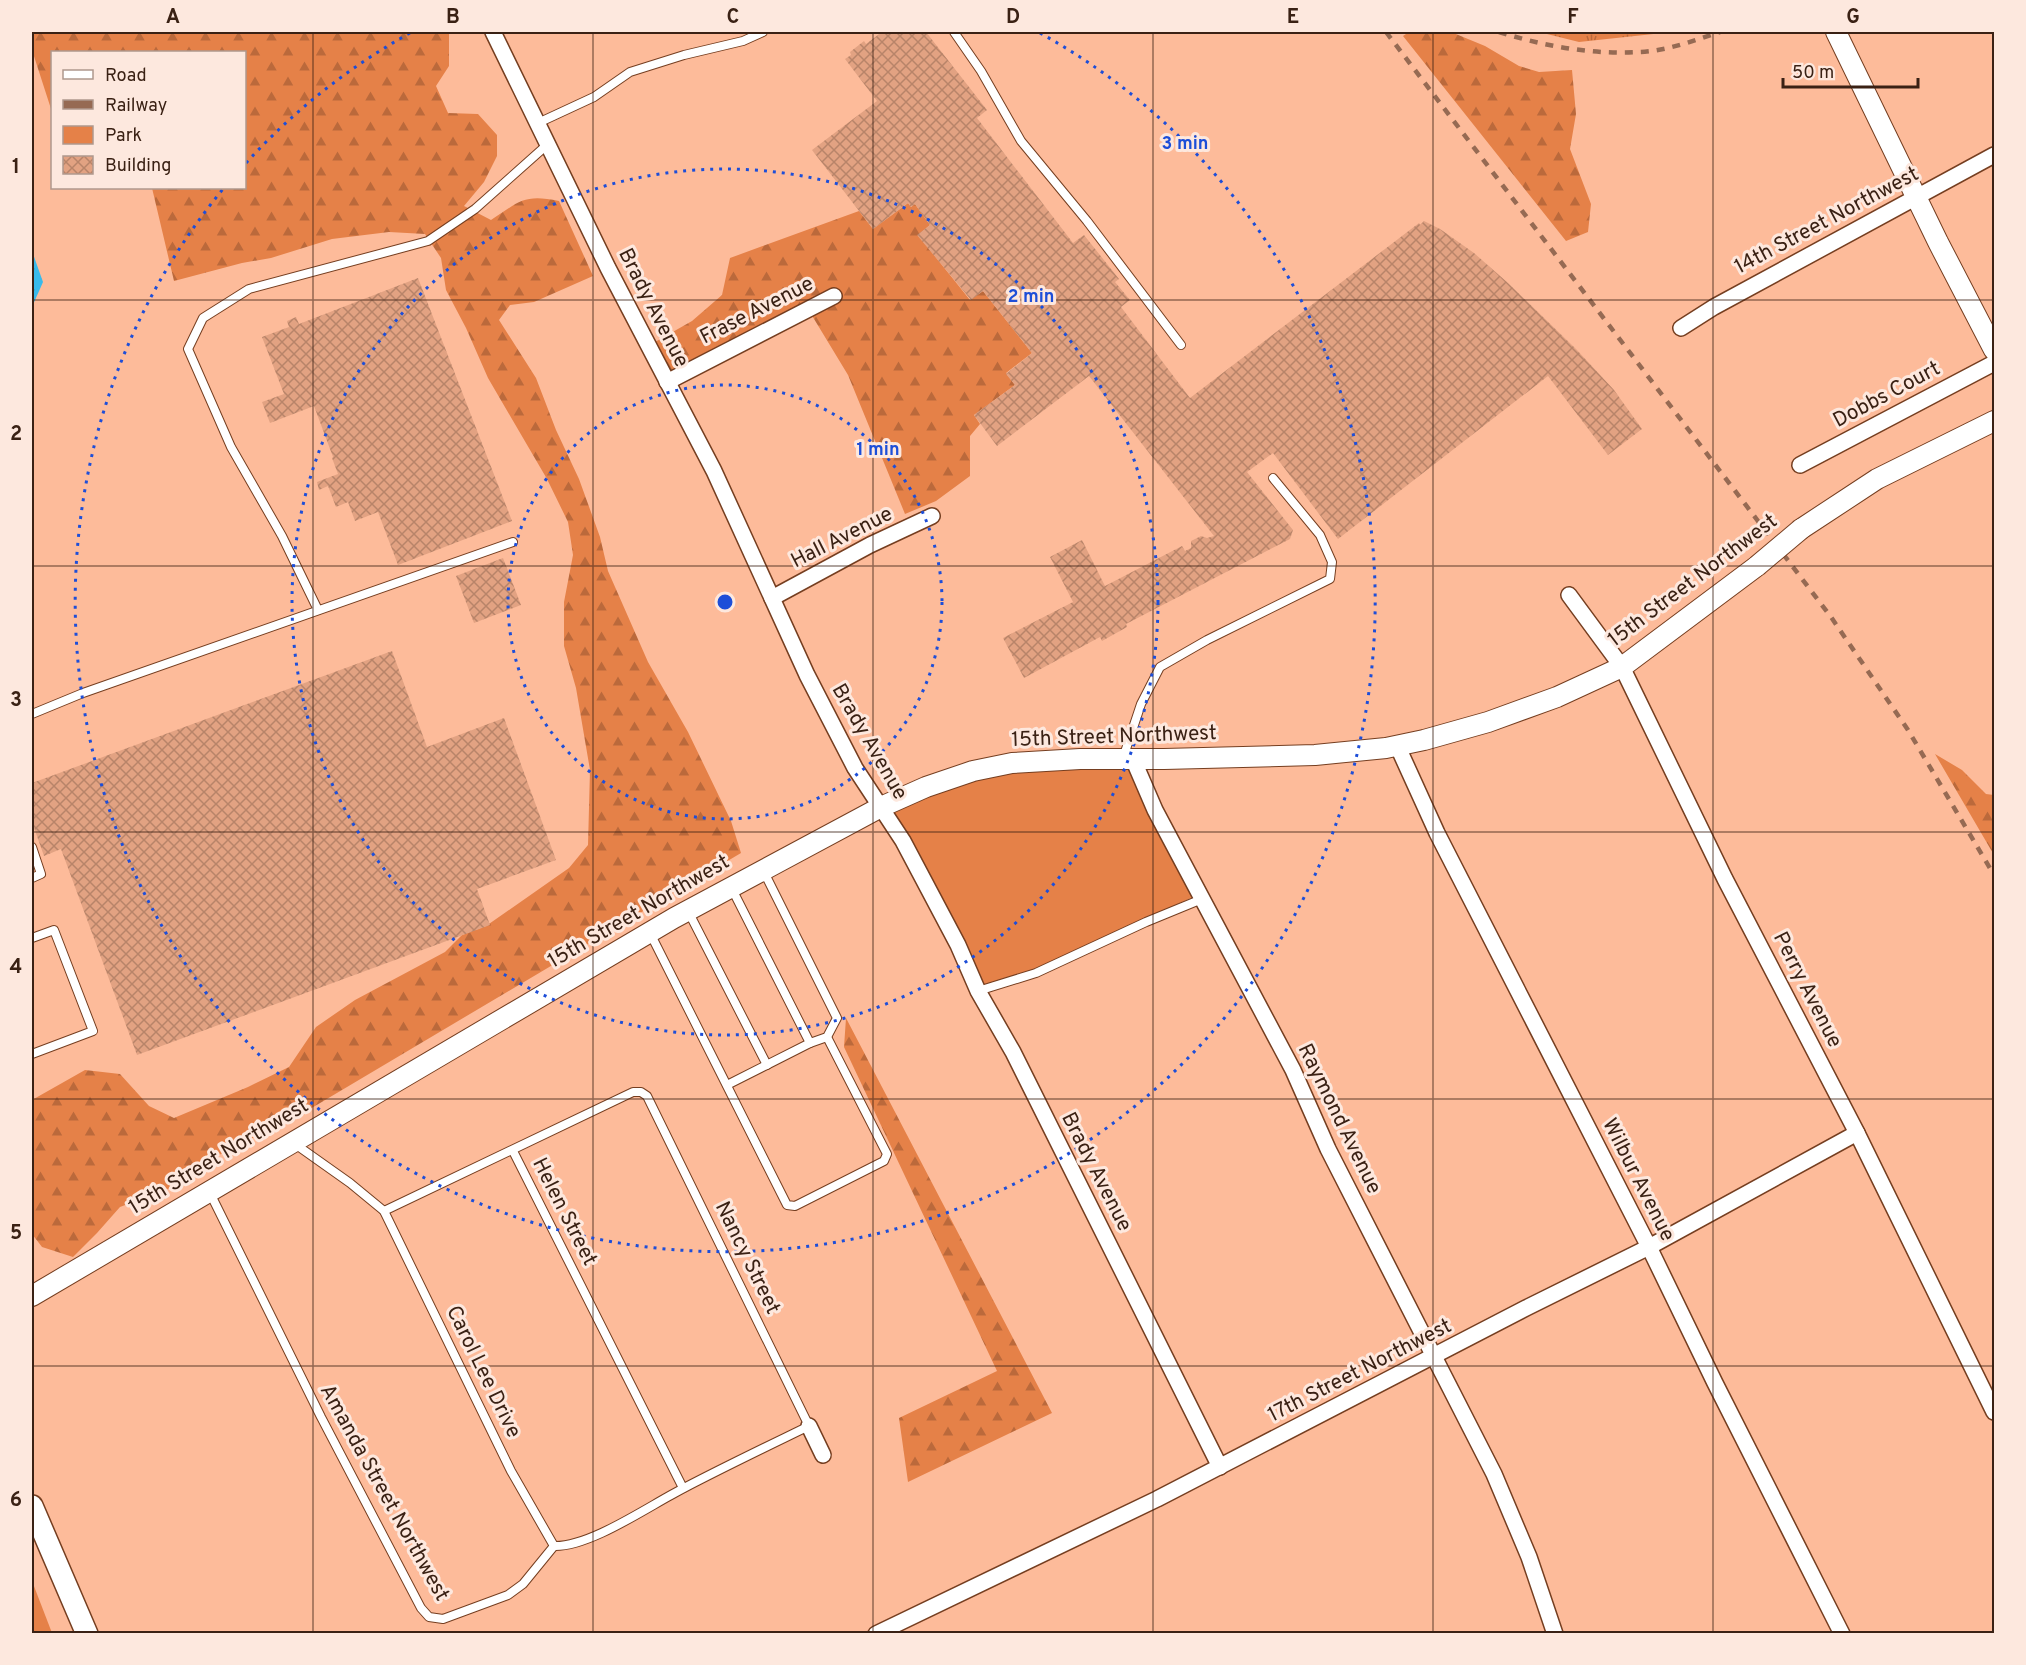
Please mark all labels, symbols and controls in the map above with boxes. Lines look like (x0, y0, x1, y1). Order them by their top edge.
text: A (166, 5, 180, 31)
text: B (446, 5, 460, 31)
text: C (727, 5, 739, 31)
text: D (1006, 5, 1020, 31)
text: E (1287, 5, 1299, 31)
text: F (1567, 5, 1579, 31)
text: G (1846, 5, 1860, 31)
legend (51, 51, 246, 189)
scale bar (1783, 51, 1918, 89)
text: 50 m (1792, 62, 1834, 85)
text: Road (105, 65, 147, 88)
text: Railway (105, 95, 167, 118)
text: Park (105, 125, 142, 148)
text: 3 min (1162, 133, 1208, 156)
text: 1 (12, 155, 20, 181)
text: Building (105, 155, 171, 178)
street label: 14th Street Northwest (1730, 161, 1924, 281)
street label: Brady Avenue (611, 244, 695, 372)
street label: Frase Avenue (696, 271, 818, 351)
text: 2 min (1007, 286, 1055, 309)
street label: Dobbs Court (1829, 355, 1945, 435)
text: 2 (10, 422, 22, 448)
text: 1 min (856, 439, 900, 462)
street label: Hall Avenue (787, 501, 897, 575)
street label: 15th Street Northwest (1603, 508, 1783, 654)
centre of rings (715, 592, 735, 612)
street label: Brady Avenue (825, 679, 913, 805)
text: 3 (10, 688, 22, 714)
street label: 15th Street Northwest (1011, 720, 1217, 754)
street label: 15th Street Northwest (543, 849, 735, 975)
street label: Perry Avenue (1766, 927, 1848, 1053)
text: 4 (10, 955, 22, 981)
street label: Raymond Avenue (1291, 1039, 1387, 1199)
street label: 15th Street Northwest (124, 1093, 314, 1221)
street label: Brady Avenue (1054, 1108, 1138, 1236)
street label: Wilbur Avenue (1595, 1114, 1681, 1246)
street label: Helen Street (525, 1153, 603, 1271)
street label: Nancy Street (708, 1197, 786, 1319)
text: 5 (10, 1221, 22, 1247)
street label: Carol Lee Drive (439, 1301, 527, 1443)
street label: 17th Street Northwest (1264, 1313, 1456, 1429)
street label: Amanda Street Northwest (313, 1380, 455, 1606)
text: 6 (10, 1488, 22, 1514)

